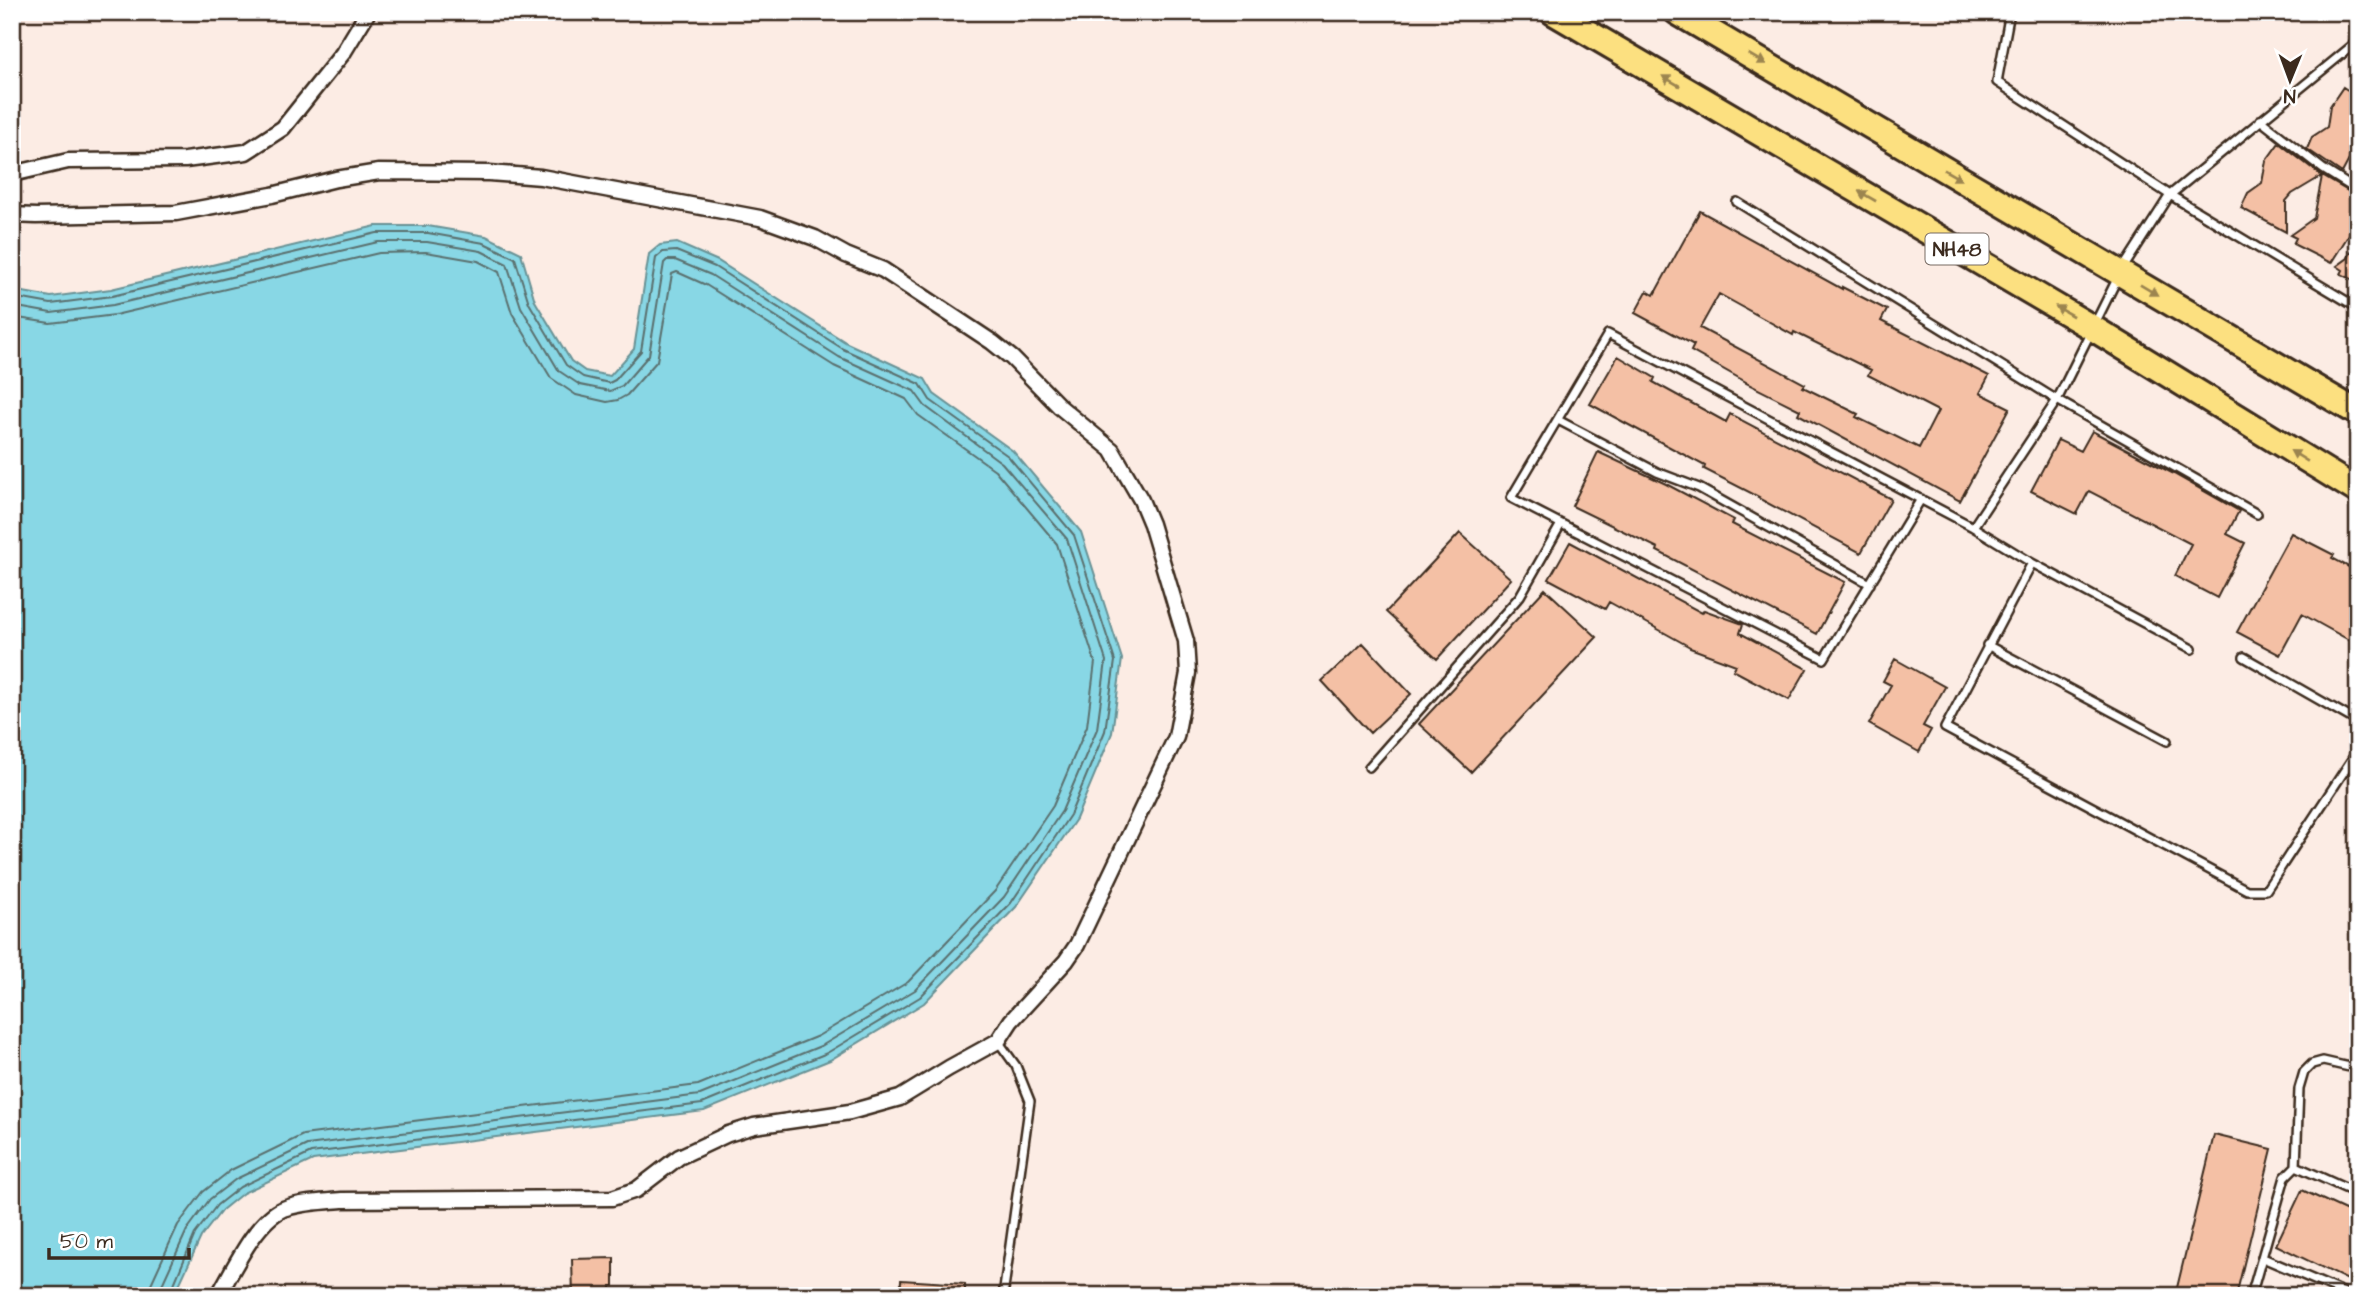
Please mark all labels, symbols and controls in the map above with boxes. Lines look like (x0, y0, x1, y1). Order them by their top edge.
north arrow (2254, 46, 2324, 116)
one-way arrow (1748, 53, 1767, 66)
one-way arrow (1661, 75, 1681, 87)
text: N (2283, 82, 2296, 109)
one-way arrow (1944, 169, 1963, 181)
one-way arrow (1858, 190, 1877, 202)
road number: NH48 (1926, 233, 1988, 264)
one-way arrow (2140, 284, 2159, 296)
one-way arrow (2054, 305, 2073, 317)
one-way arrow (2290, 449, 2309, 462)
scale bar (49, 1217, 189, 1261)
text: 50 m (60, 1227, 114, 1256)

